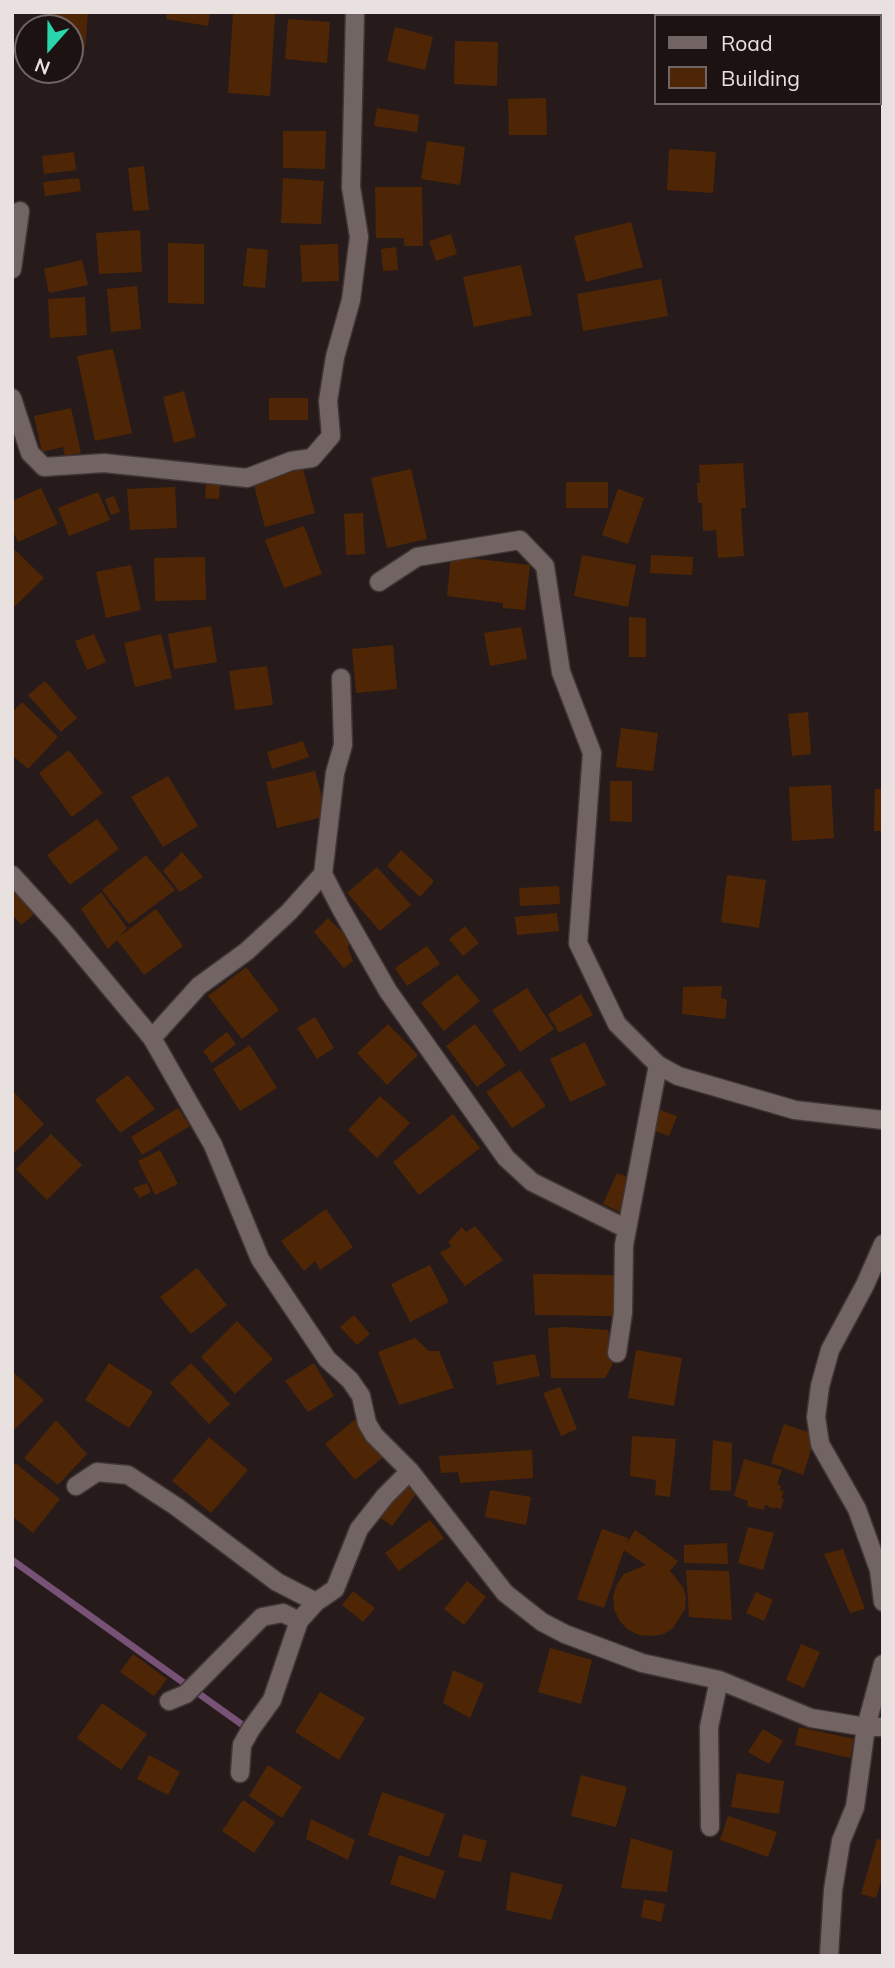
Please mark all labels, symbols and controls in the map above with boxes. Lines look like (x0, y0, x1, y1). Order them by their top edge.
north arrow (14, 14, 84, 84)
legend (654, 14, 881, 105)
text: Road (721, 30, 772, 56)
text: N (31, 53, 53, 81)
text: Building (721, 65, 800, 91)

